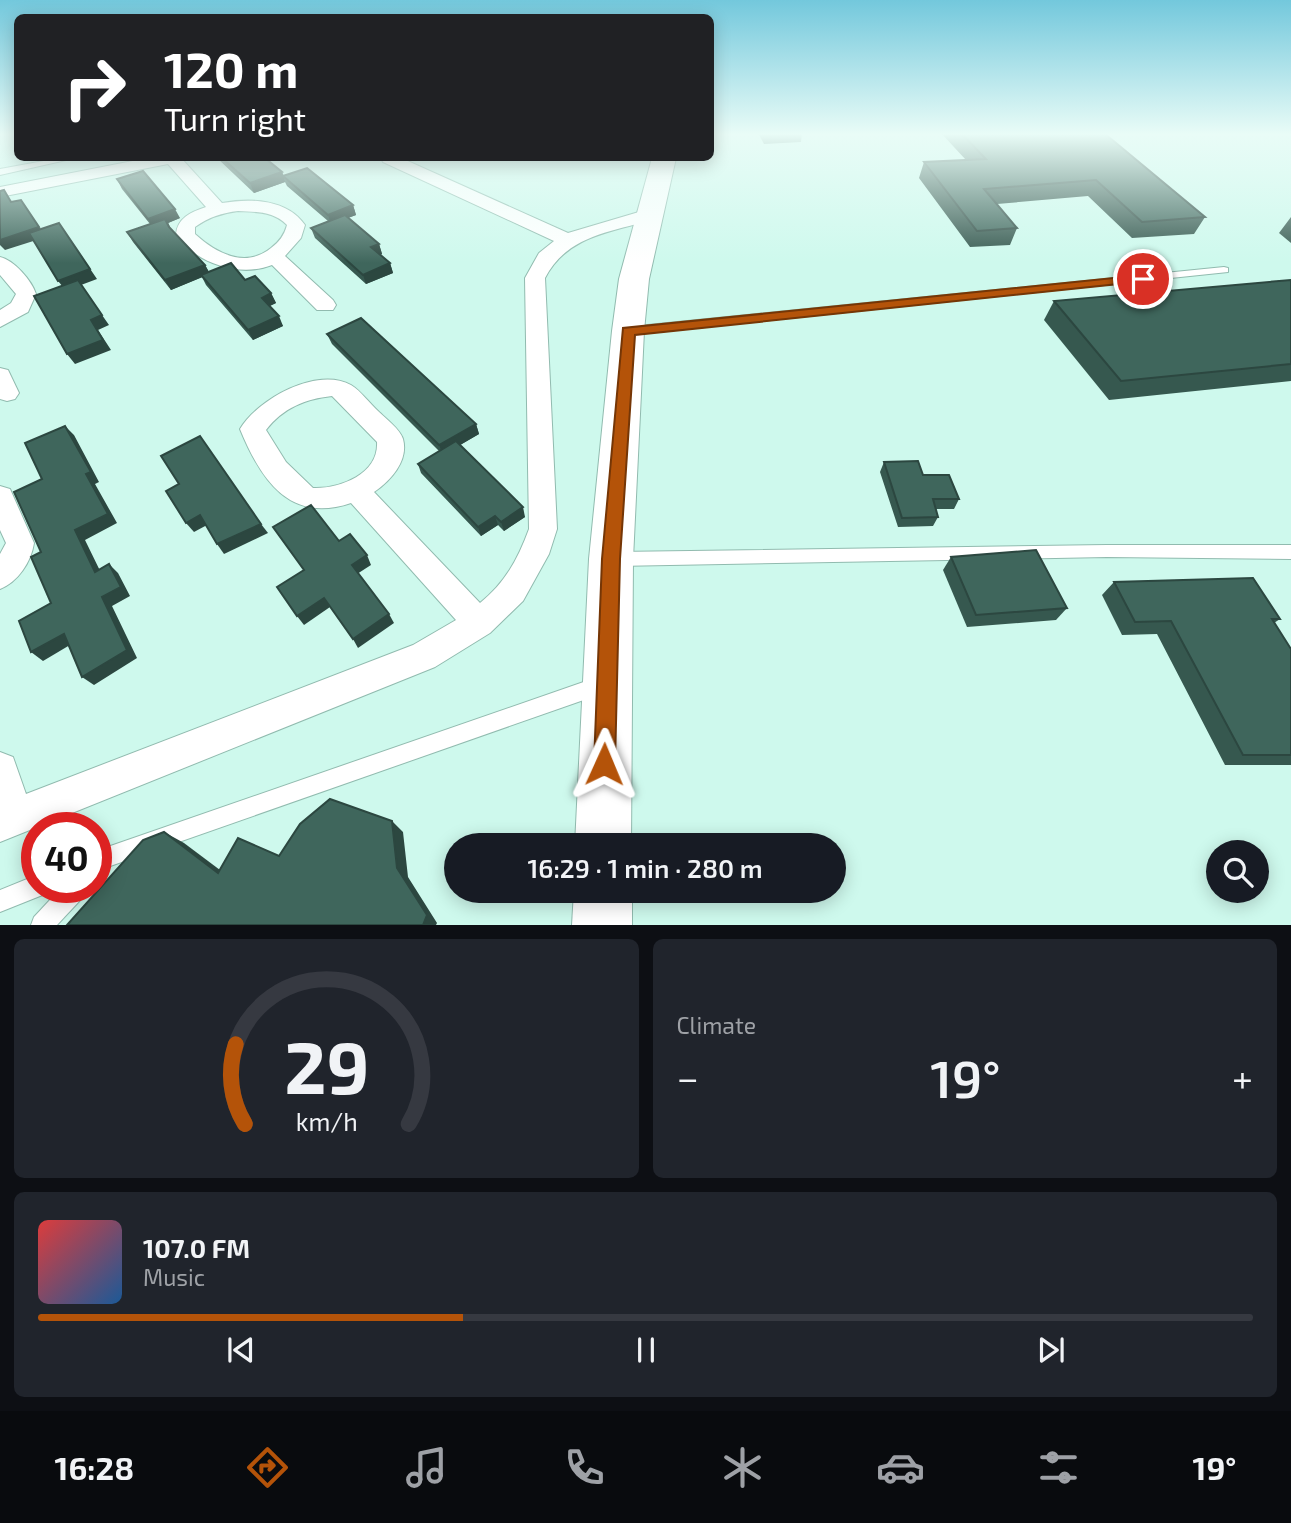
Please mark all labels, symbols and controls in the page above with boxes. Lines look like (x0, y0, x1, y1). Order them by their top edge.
text: 120 m (164, 39, 298, 98)
icon: right (49, 42, 140, 133)
text: Turn right (164, 99, 306, 137)
pin (1113, 249, 1173, 309)
icon: arrive (1124, 260, 1162, 298)
position arrow (567, 727, 641, 801)
speed limit sign: 40 (21, 812, 112, 903)
map controls (1206, 840, 1269, 903)
button: search (1206, 840, 1269, 903)
text: 16:29 · 1 min · 280 m (527, 852, 763, 883)
text: Climate (677, 1011, 756, 1039)
text: 29 (284, 1022, 369, 1110)
text: 19° (930, 1046, 1001, 1108)
text: − (677, 1054, 699, 1100)
text: + (1232, 1054, 1253, 1100)
text: km/h (295, 1106, 357, 1136)
text: 107.0 FM (143, 1232, 250, 1263)
text: Music (143, 1263, 205, 1291)
icon: previous (222, 1331, 260, 1369)
icon: pause (627, 1331, 665, 1369)
icon: next (1032, 1331, 1070, 1369)
icon: directions (243, 1443, 292, 1492)
icon: music (402, 1443, 451, 1492)
icon: phone (560, 1443, 609, 1492)
icon: climate (718, 1443, 767, 1492)
icon: car (876, 1443, 925, 1492)
icon: filters (1034, 1443, 1083, 1492)
text: 16:28 (55, 1448, 134, 1486)
text: 19° (1193, 1448, 1236, 1486)

